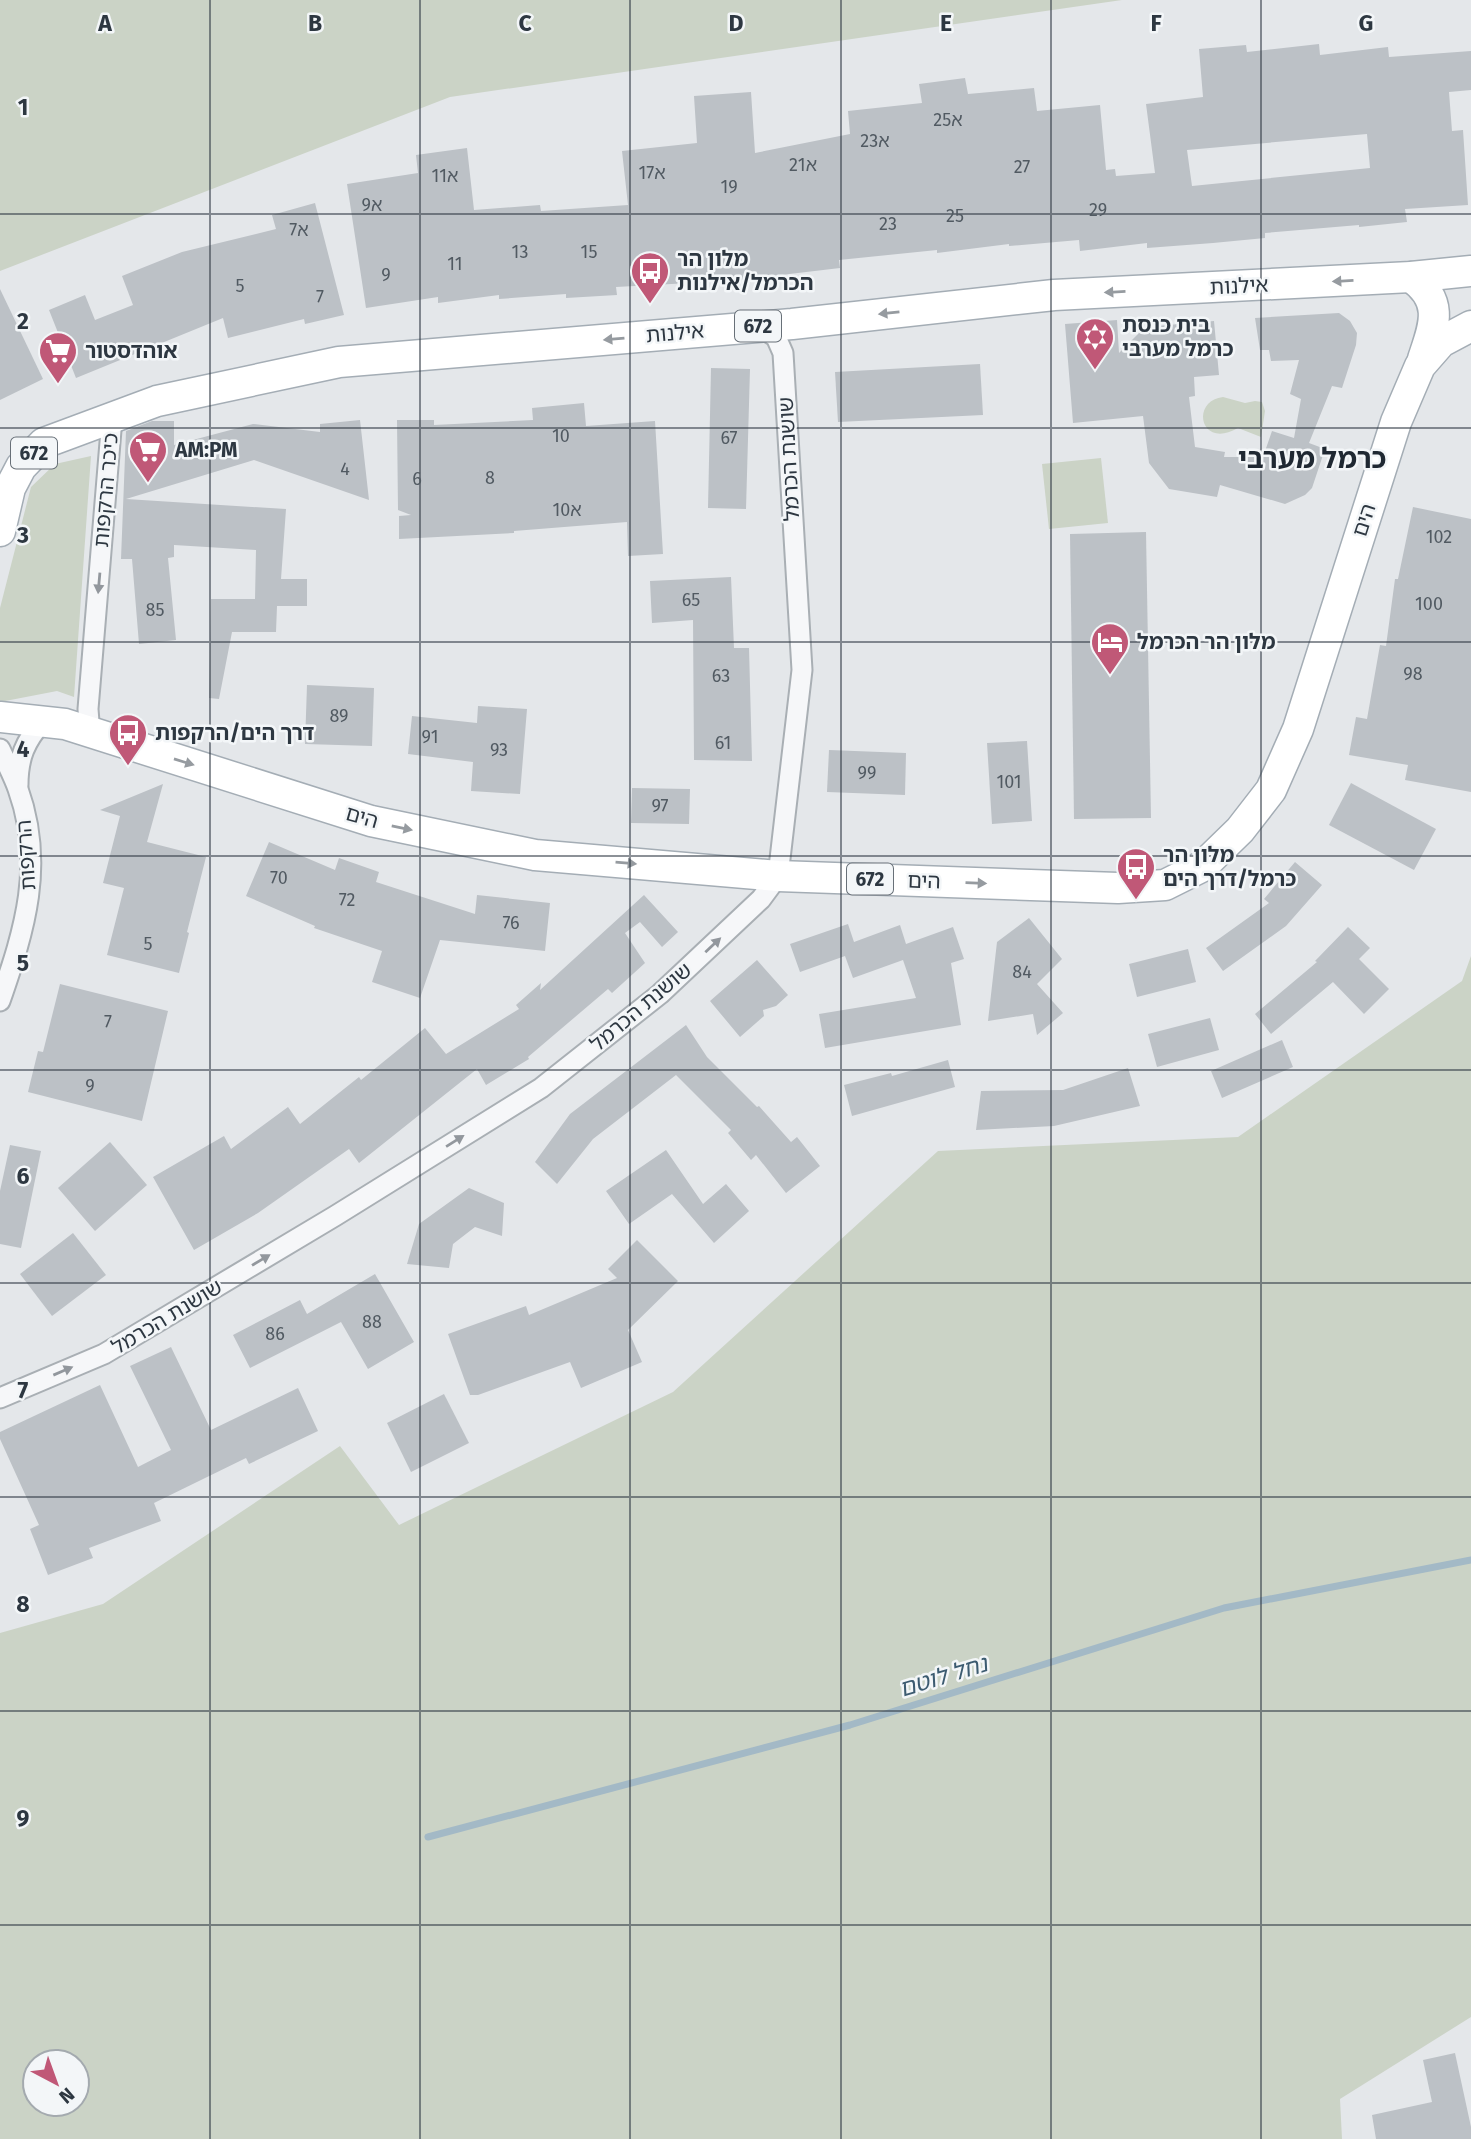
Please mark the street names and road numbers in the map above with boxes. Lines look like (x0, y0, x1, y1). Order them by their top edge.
street label: אילנות (1209, 271, 1269, 301)
road number: 672 (735, 310, 781, 342)
street label: אילנות (645, 317, 705, 349)
street label: שושנת הכרמל (773, 396, 805, 522)
street label: כיכר הרקפות (88, 432, 124, 548)
road number: 672 (11, 437, 57, 468)
street label: הים (1347, 500, 1381, 540)
street label: הים (343, 800, 381, 834)
street label: הרקפות (11, 819, 41, 891)
road number: 672 (847, 864, 893, 894)
street label: הים (907, 867, 941, 895)
street label: שושנת הכרמל (585, 957, 697, 1057)
street label: שושנת הכרמל (107, 1274, 227, 1360)

